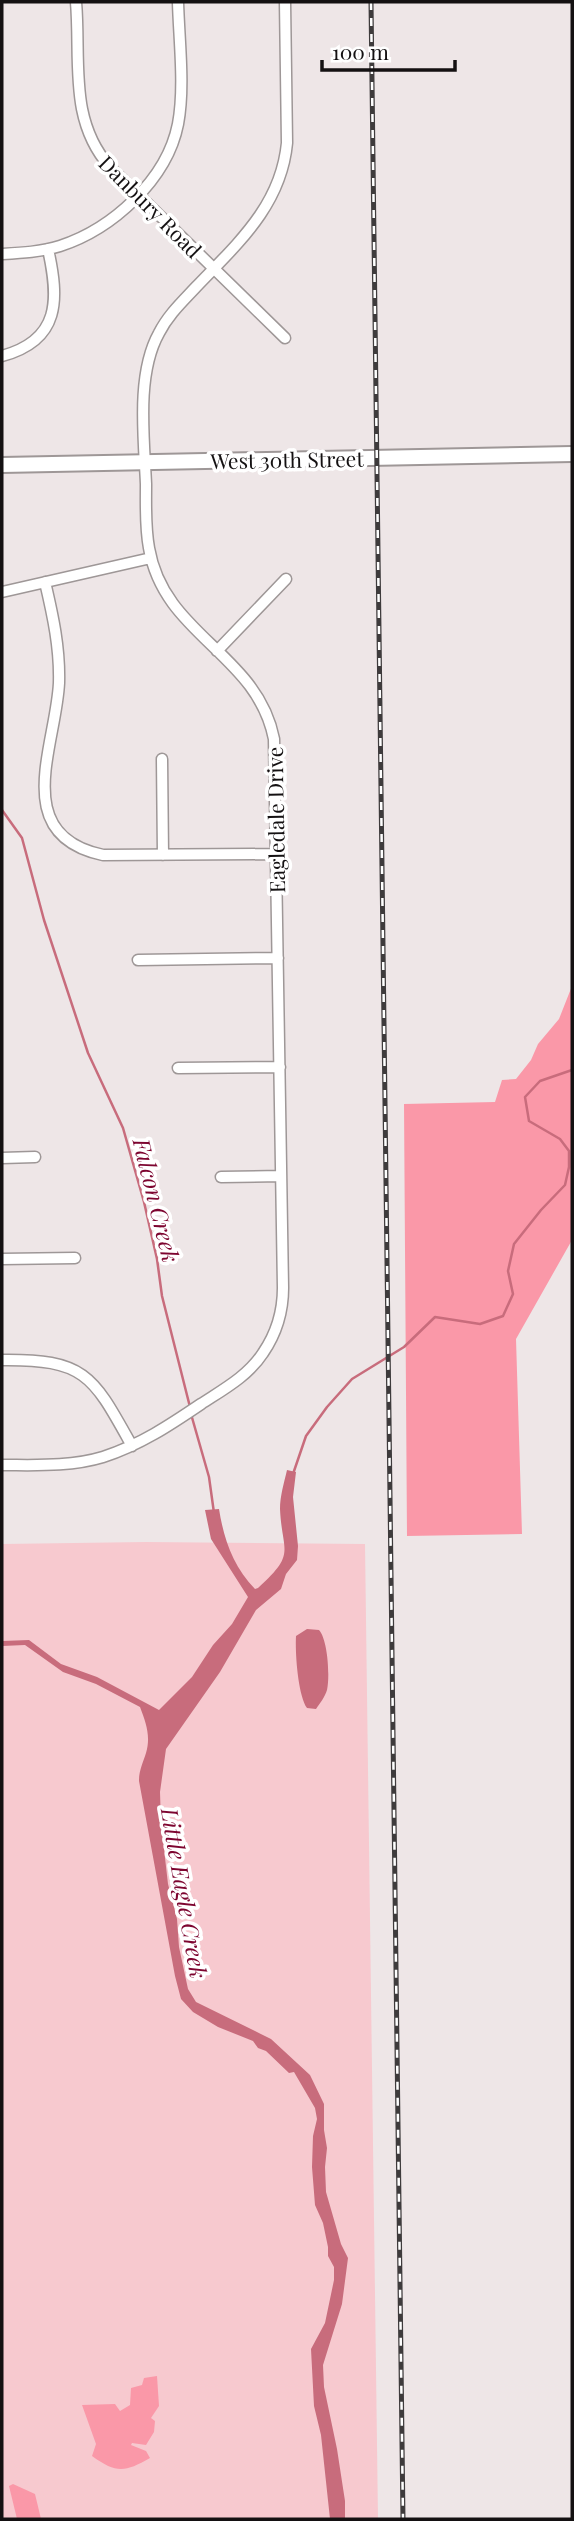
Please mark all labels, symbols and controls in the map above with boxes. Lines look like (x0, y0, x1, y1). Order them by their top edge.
scale bar (322, 28, 455, 72)
text: 100 m (332, 37, 389, 65)
street label: Danbury Road (94, 149, 208, 263)
street label: West 30th Street (209, 444, 364, 474)
street label: Eagledale Drive (260, 747, 290, 893)
water label: Falcon Creek (126, 1134, 187, 1266)
water label: Little Eagle Creek (155, 1804, 215, 1981)

